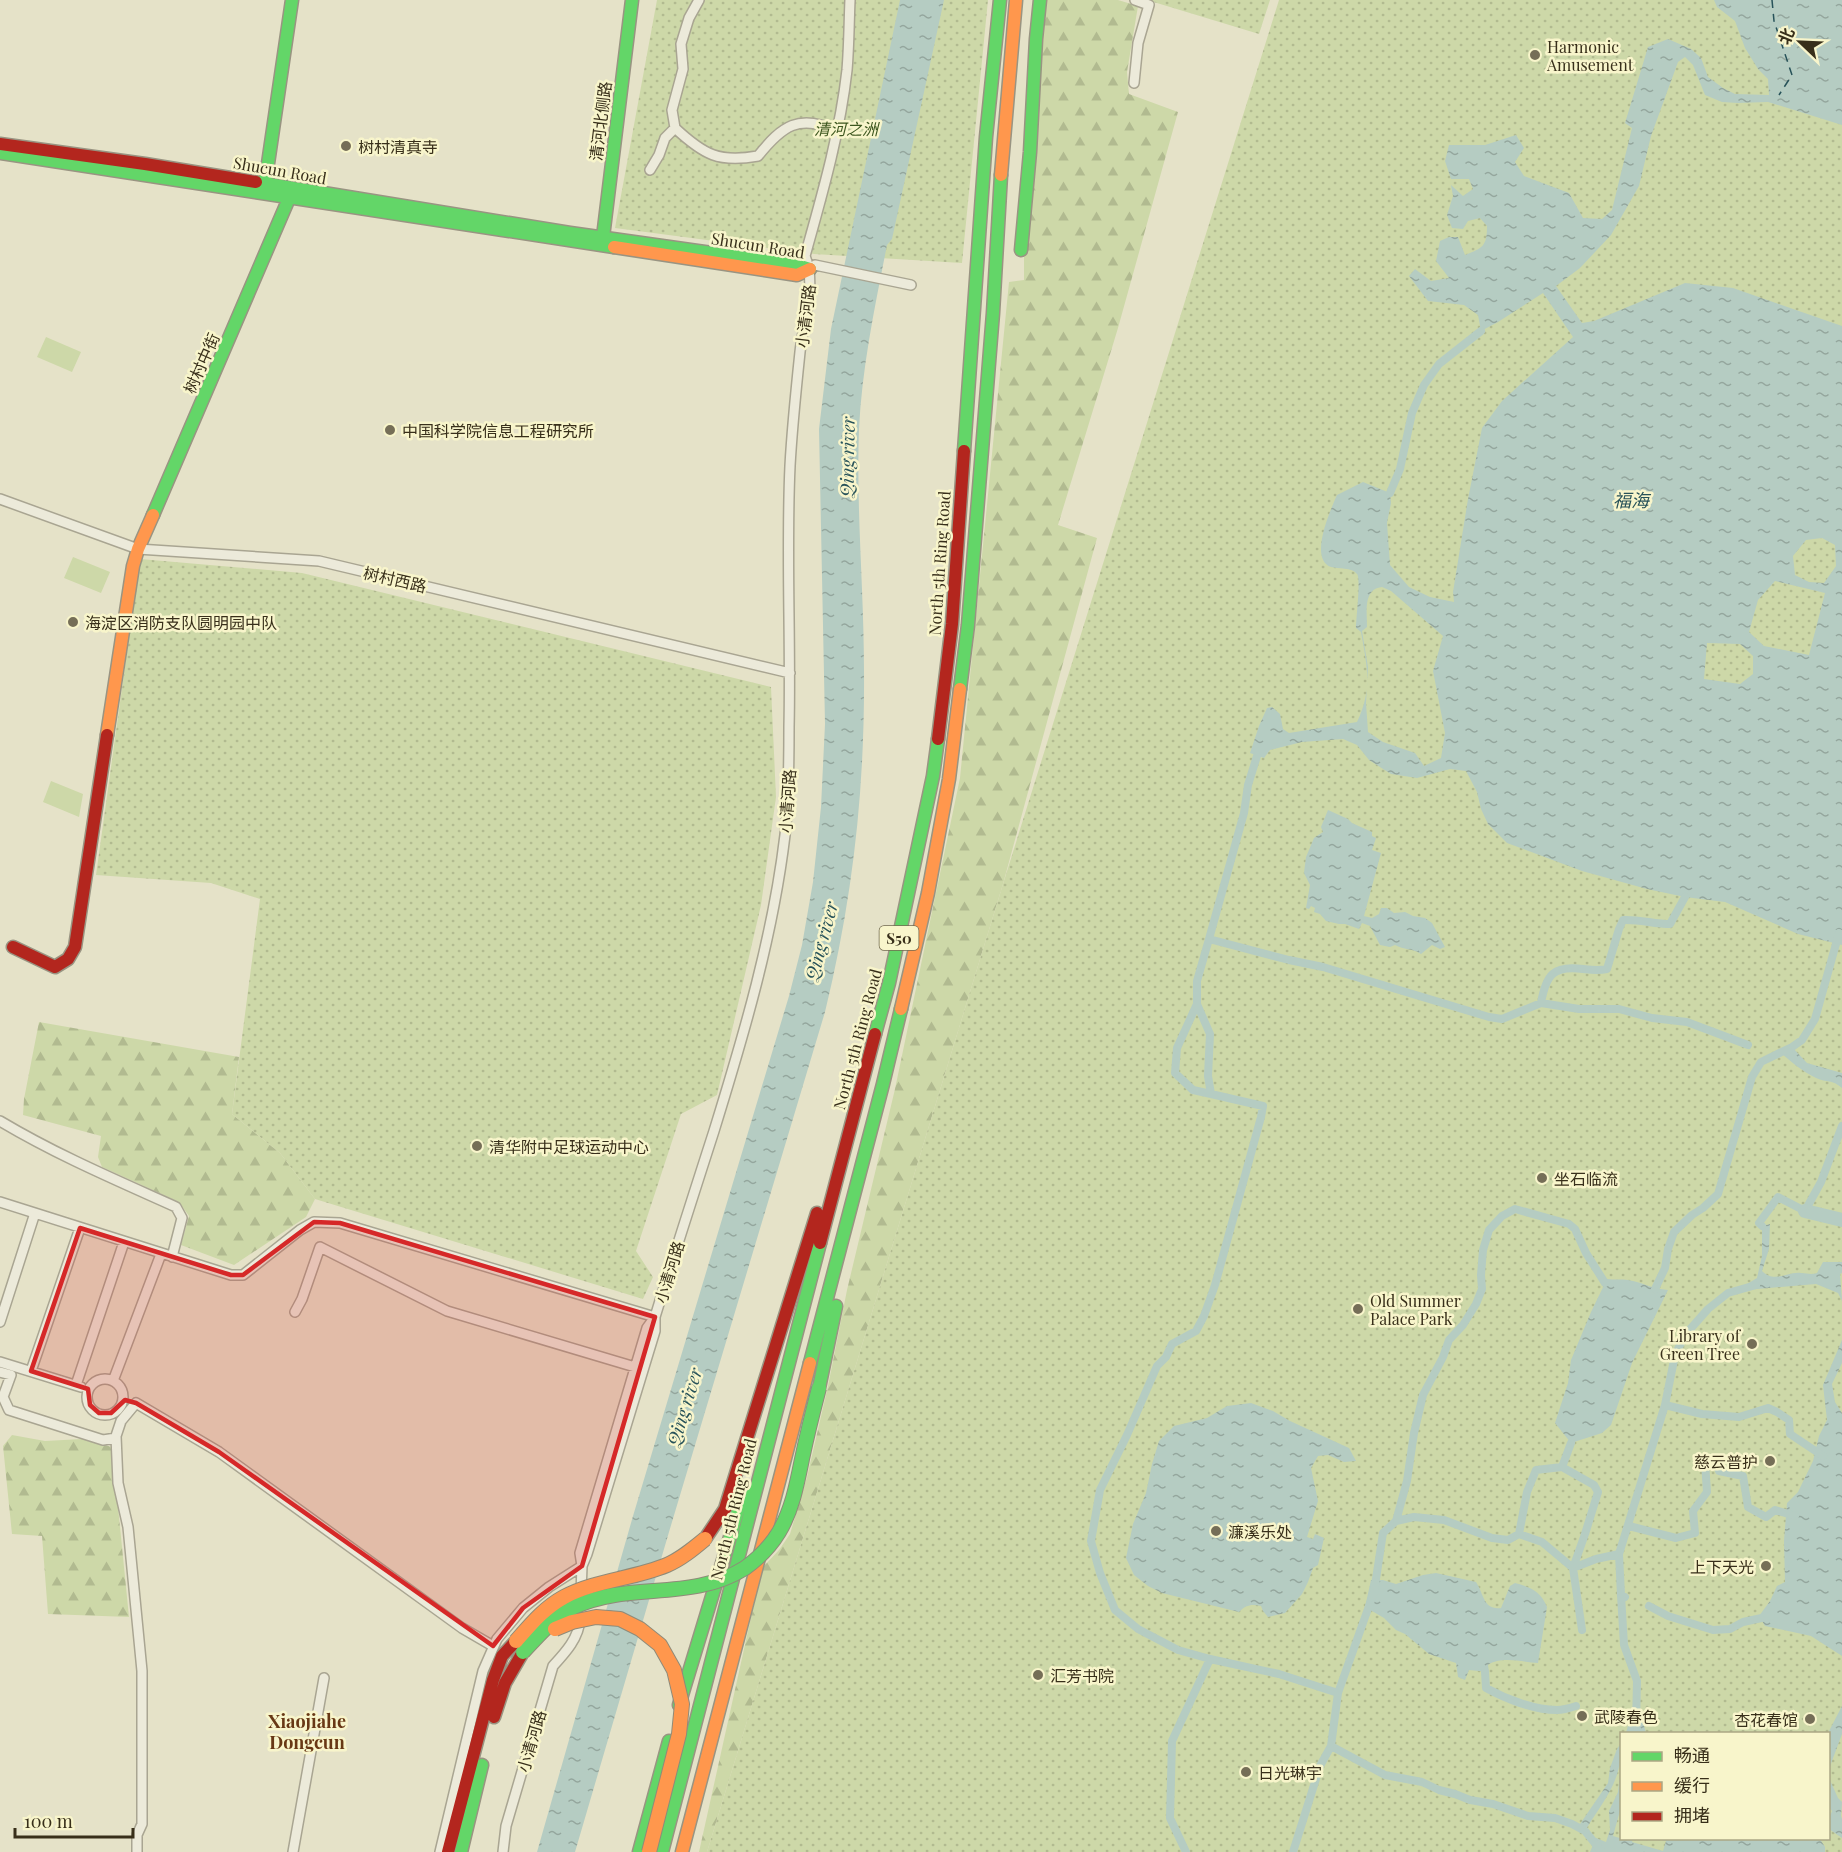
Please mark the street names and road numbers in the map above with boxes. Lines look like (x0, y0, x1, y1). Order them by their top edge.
street label: 清河北侧路 (585, 80, 615, 162)
street label: Shucun Road (232, 151, 328, 189)
street label: Shucun Road (710, 227, 806, 263)
street label: 小清河路 (791, 283, 819, 349)
street label: 树村中街 (178, 329, 224, 397)
street label: North 5th Ring Road (923, 490, 955, 636)
street label: 树村西路 (361, 562, 429, 596)
street label: 小清河路 (774, 768, 800, 834)
road number: S50 (880, 926, 918, 950)
street label: North 5th Ring Road (828, 966, 886, 1112)
street label: 小清河路 (650, 1238, 688, 1306)
street label: North 5th Ring Road (705, 1436, 761, 1582)
street label: 小清河路 (512, 1707, 550, 1775)

